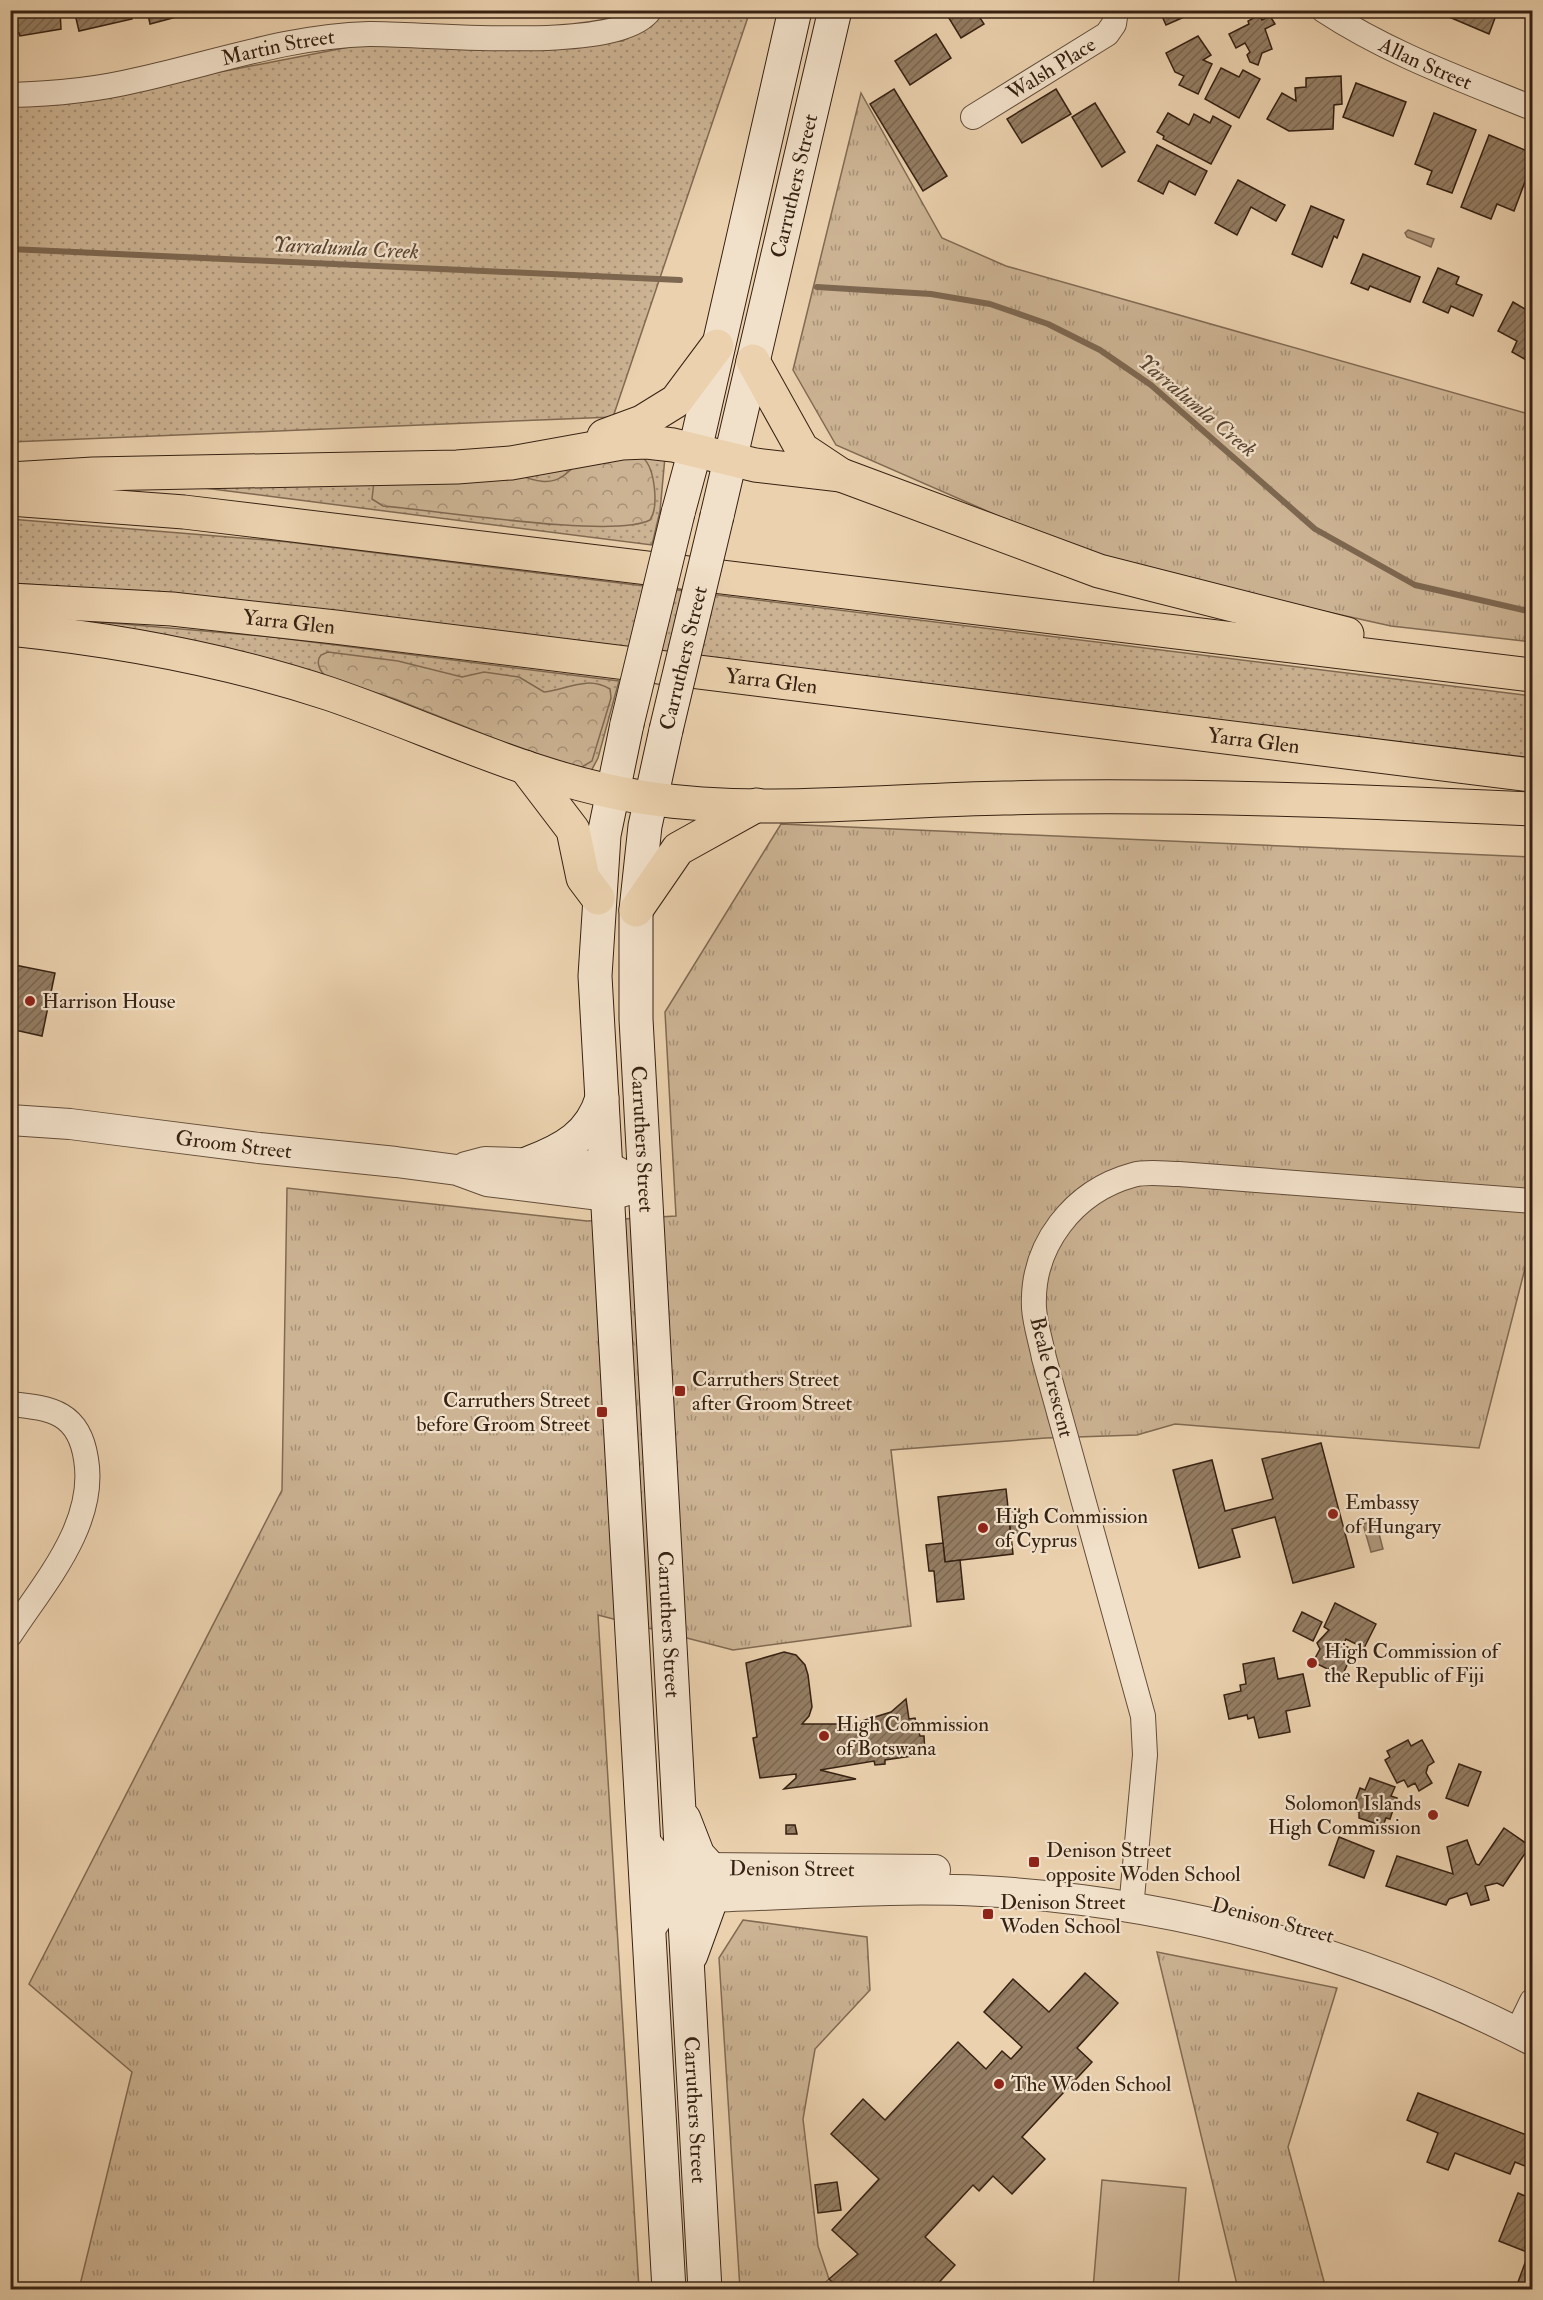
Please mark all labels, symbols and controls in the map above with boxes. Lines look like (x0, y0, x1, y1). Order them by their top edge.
street label: Martin Street (219, 23, 336, 72)
street label: Walsh Place (1001, 31, 1101, 107)
street label: Allan Street (1374, 31, 1476, 96)
street label: Carruthers Street (765, 111, 824, 261)
water label: Yarralumla Creek (272, 230, 420, 266)
water label: Yarralumla Creek (1132, 348, 1262, 464)
street label: Carruthers Street (653, 583, 714, 733)
street label: Yarra Glen (242, 604, 337, 641)
street label: Yarra Glen (724, 662, 819, 701)
street label: Yarra Glen (1206, 722, 1301, 760)
place label: Harrison House (42, 988, 176, 1015)
marker: Harrison House (23, 994, 37, 1008)
street label: Carruthers Street (625, 1065, 659, 1213)
street label: Groom Street (174, 1125, 293, 1165)
street label: Beale Crescent (1023, 1314, 1080, 1440)
place label: Carruthers Street after Groom Street (692, 1366, 852, 1417)
marker: Carruthers Street after Groom Street (673, 1384, 687, 1398)
place label: Carruthers Street before Groom Street (416, 1387, 590, 1438)
marker: Carruthers Street before Groom Street (595, 1405, 609, 1419)
place label: Embassy of Hungary (1345, 1489, 1442, 1540)
place label: High Commission of Cyprus (995, 1503, 1148, 1554)
marker: Embassy of Hungary (1326, 1507, 1340, 1521)
marker: High Commission of Cyprus (976, 1521, 990, 1535)
street label: Carruthers Street (651, 1550, 686, 1699)
place label: High Commission of the Republic of Fiji (1324, 1638, 1502, 1689)
marker: High Commission of the Republic of Fiji (1305, 1656, 1319, 1670)
place label: High Commission of Botswana (836, 1711, 989, 1762)
marker: High Commission of Botswana (817, 1729, 831, 1743)
place label: Solomon Islands High Commission (1268, 1790, 1421, 1841)
marker: Solomon Islands High Commission (1426, 1808, 1440, 1822)
place label: Denison Street opposite Woden School (1046, 1837, 1241, 1888)
street label: Denison Street (729, 1855, 855, 1883)
marker: Denison Street opposite Woden School (1027, 1855, 1041, 1869)
place label: Denison Street Woden School (999, 1889, 1126, 1940)
street label: Denison Street (1209, 1891, 1337, 1950)
marker: Denison Street Woden School (981, 1907, 995, 1921)
street label: Carruthers Street (677, 2035, 712, 2184)
place label: The Woden School (1011, 2071, 1172, 2098)
marker: The Woden School (992, 2077, 1006, 2091)

